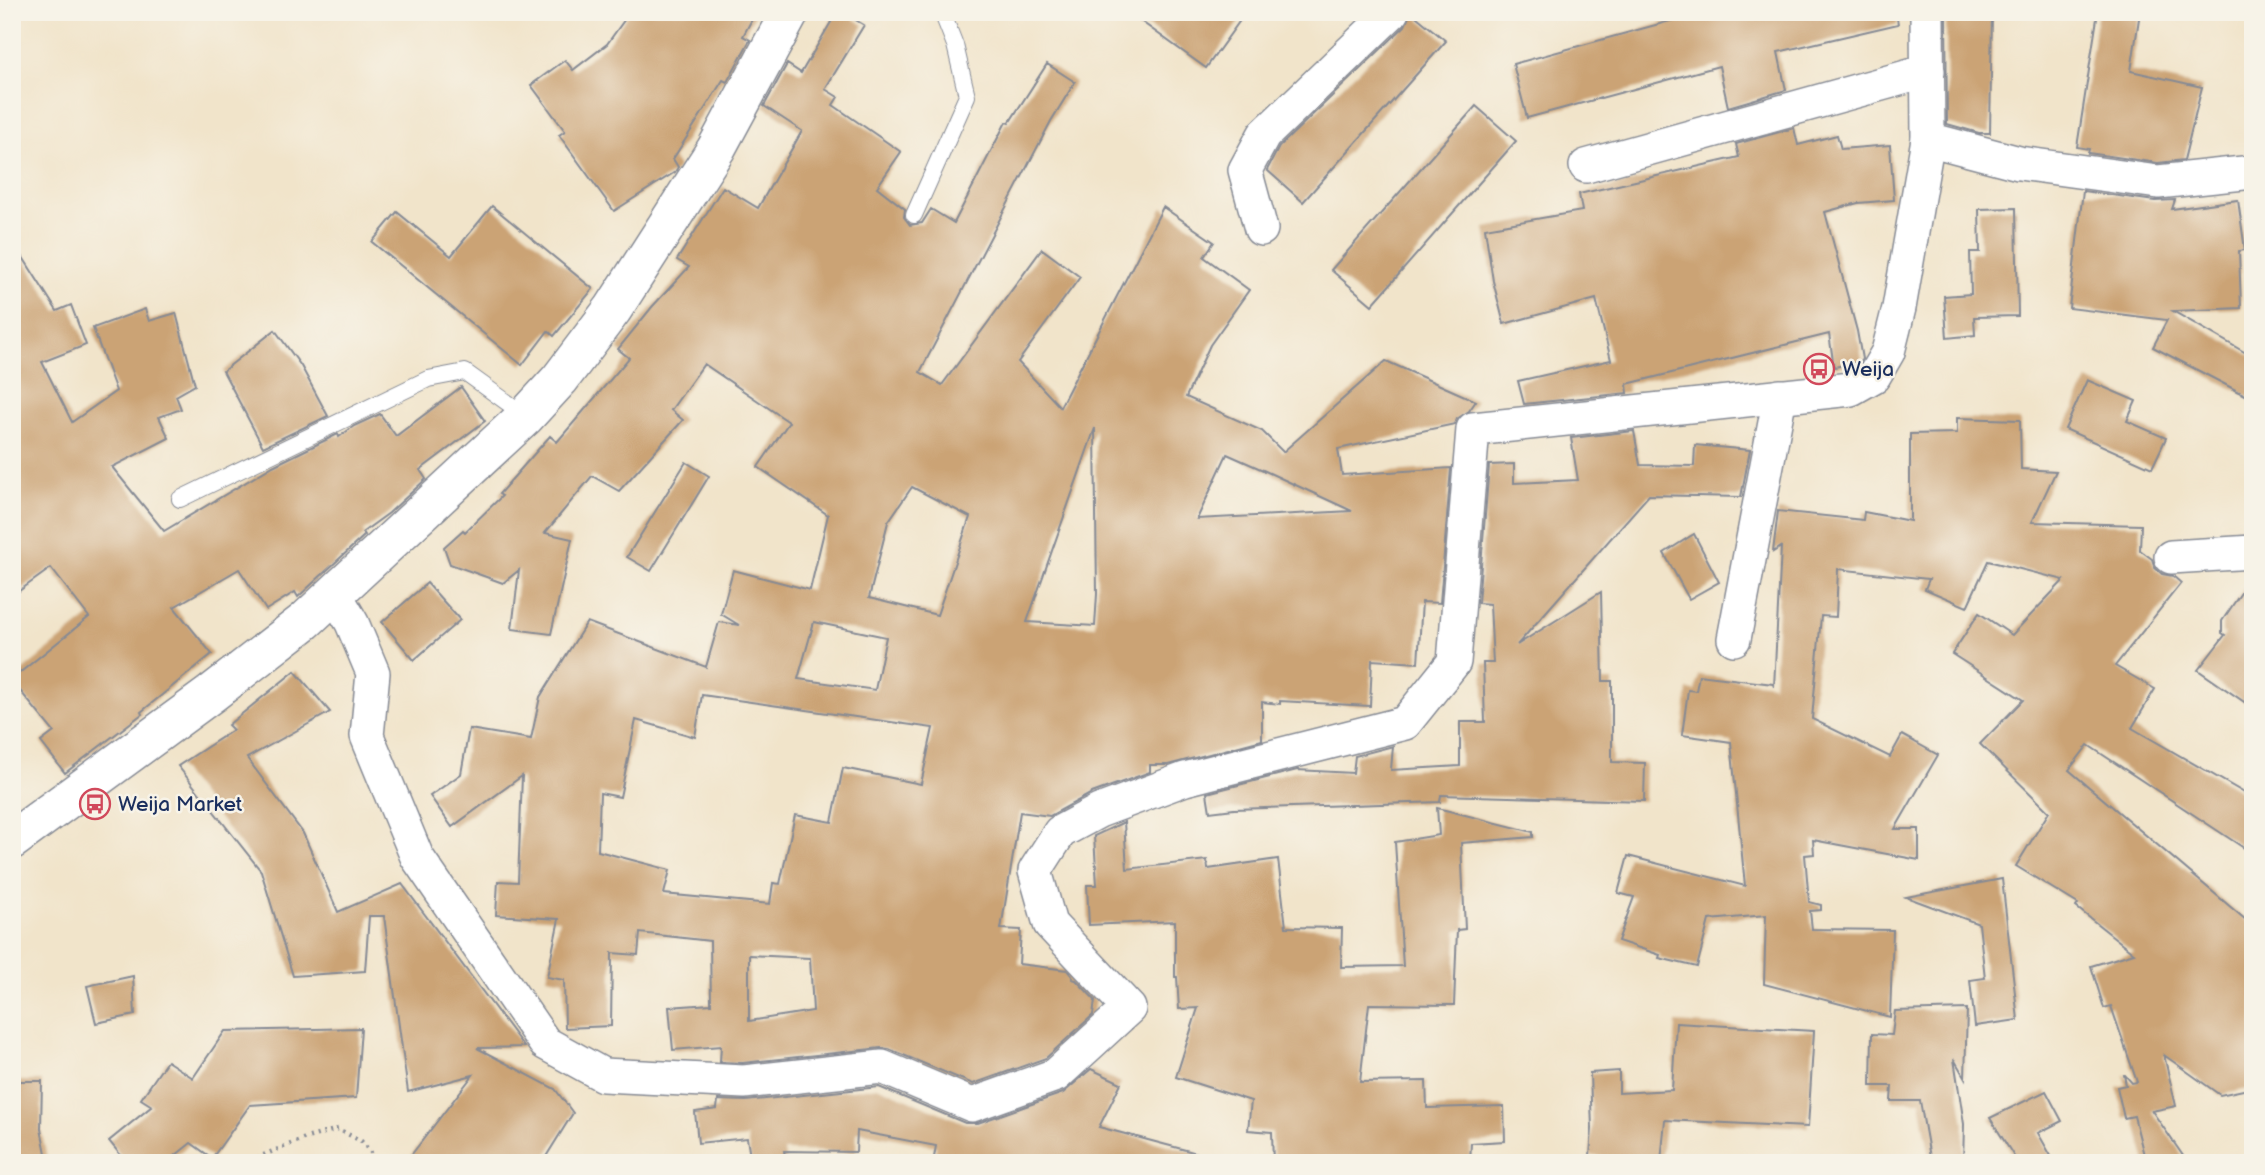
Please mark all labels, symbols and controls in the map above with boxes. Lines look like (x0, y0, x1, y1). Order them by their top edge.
bus stop icon: Weija (1802, 352, 1836, 386)
place label: Weija (1842, 357, 1894, 382)
bus stop icon: Weija Market (78, 787, 112, 821)
place label: Weija Market (118, 792, 243, 817)

